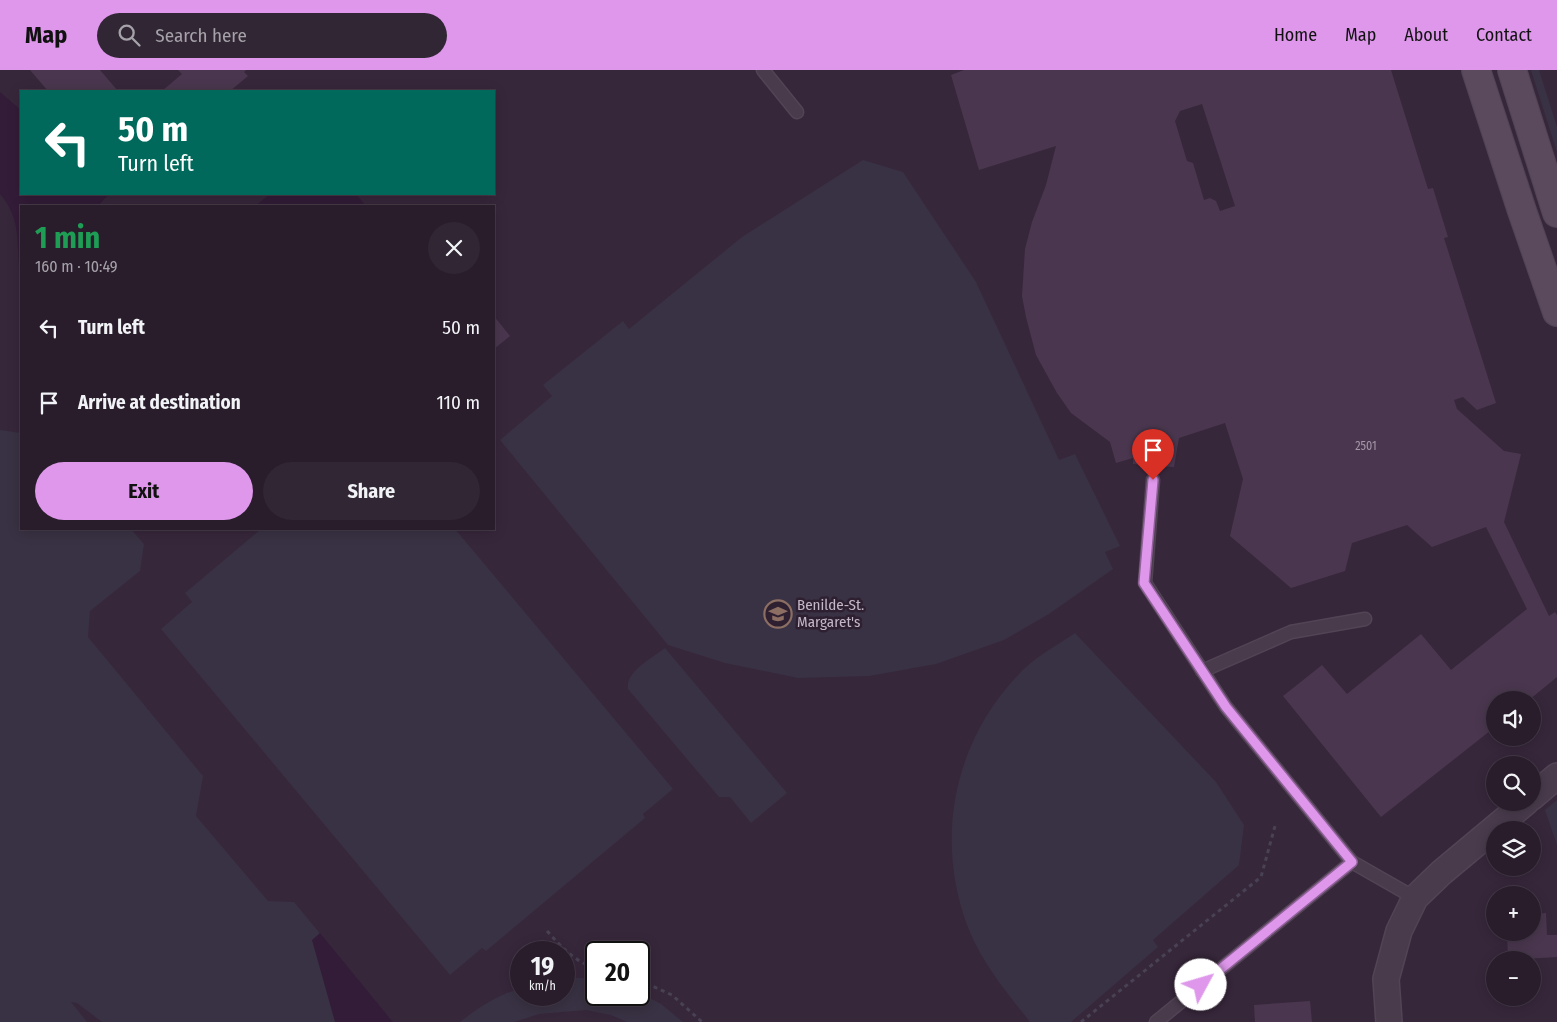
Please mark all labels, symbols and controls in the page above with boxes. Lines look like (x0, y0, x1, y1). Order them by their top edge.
search box (97, 13, 447, 58)
text: Map (25, 21, 67, 49)
icon: search (115, 21, 143, 49)
text: Search here (155, 24, 247, 47)
text: Home (1274, 24, 1317, 46)
text: Map (1345, 24, 1376, 46)
text: About (1404, 24, 1448, 46)
text: Contact (1476, 24, 1532, 46)
text: 50 m (118, 108, 188, 150)
icon: left (35, 110, 100, 175)
text: Turn left (118, 150, 194, 177)
text: 1 min (35, 220, 100, 256)
button: close (428, 222, 480, 274)
text: 160 m · 10:49 (35, 257, 118, 276)
icon: left (35, 314, 63, 342)
text: Turn left (78, 316, 145, 339)
text: 50 m (442, 316, 480, 339)
icon: arrive (35, 389, 63, 417)
text: Arrive at destination (78, 391, 241, 414)
text: 110 m (436, 391, 480, 414)
pin (1132, 429, 1174, 480)
icon: arrive (1139, 436, 1167, 464)
house number: 2501 (1355, 439, 1377, 453)
button: Exit (35, 462, 253, 520)
button: Share (263, 462, 480, 520)
place label: Benilde-St. Margaret's (797, 596, 864, 631)
school or university icon: Benilde-St. Margaret's (763, 599, 793, 629)
map controls (1486, 691, 1541, 1006)
button: sound (1486, 691, 1541, 746)
button: search (1486, 756, 1541, 811)
button: layers (1486, 821, 1541, 876)
button: + (1486, 886, 1541, 941)
speed limit sign: 20 (585, 941, 650, 1006)
button: − (1486, 951, 1541, 1006)
text: 19 (531, 952, 554, 982)
position arrow (1174, 958, 1226, 1010)
text: km/h (529, 979, 556, 993)

